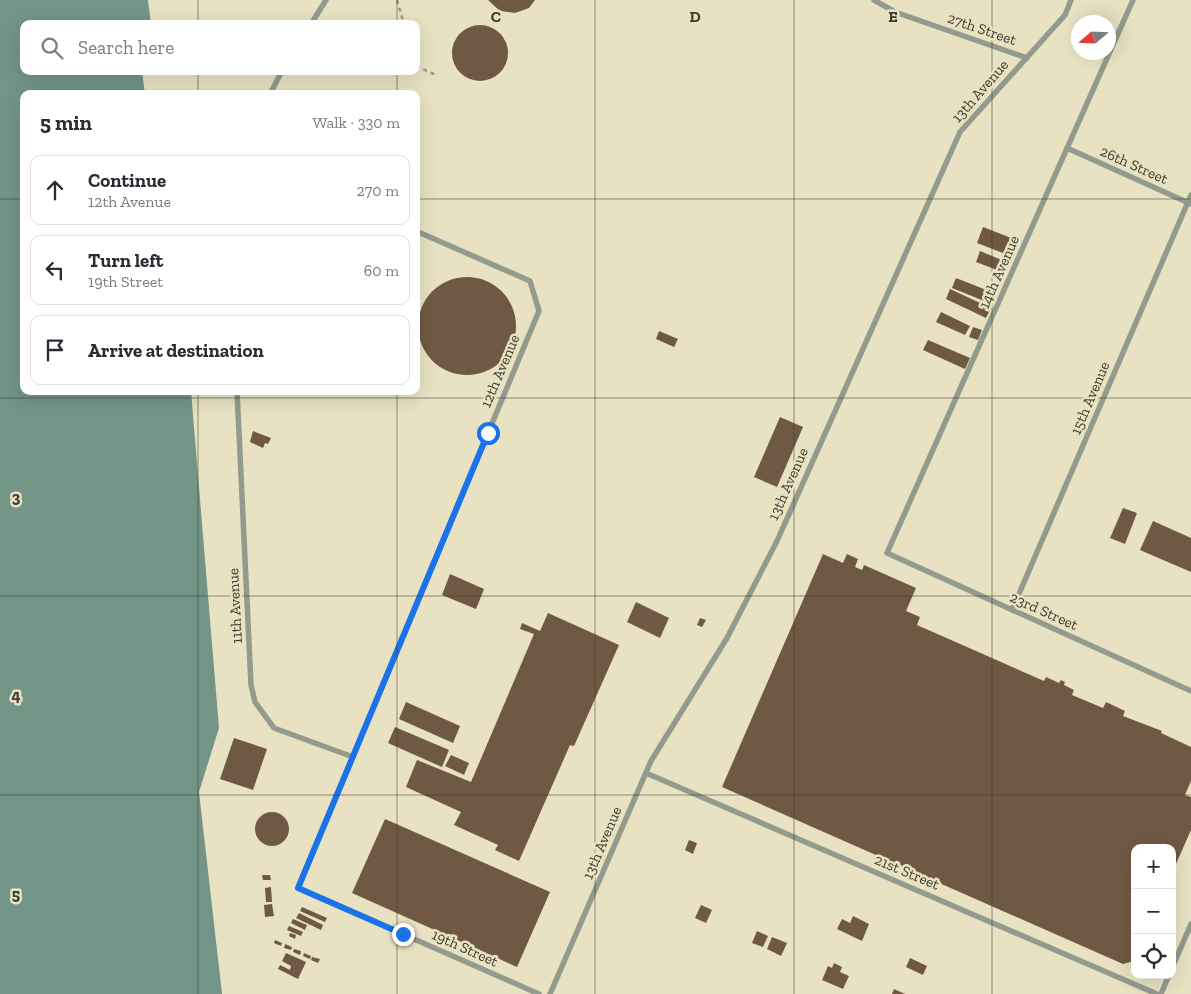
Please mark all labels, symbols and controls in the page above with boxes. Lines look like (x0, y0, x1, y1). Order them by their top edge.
text: C (491, 7, 501, 26)
text: D (689, 7, 701, 26)
text: E (888, 7, 898, 26)
street label: 27th Street (945, 9, 1019, 49)
north arrow (1071, 15, 1116, 60)
search box (20, 20, 420, 75)
icon: search (38, 34, 66, 62)
text: Search here (78, 36, 174, 59)
street label: 13th Avenue (948, 56, 1012, 126)
text: 5 min (40, 110, 92, 135)
text: Walk · 330 m (312, 113, 400, 132)
street label: 26th Street (1097, 142, 1171, 188)
text: Continue (88, 169, 166, 192)
icon: ahead (41, 176, 69, 204)
text: 270 m (357, 181, 399, 200)
text: 12th Avenue (88, 192, 171, 211)
street label: 14th Avenue (975, 233, 1023, 311)
text: Turn left (88, 249, 163, 272)
icon: left (41, 256, 69, 284)
text: 60 m (364, 261, 399, 280)
text: 19th Street (88, 272, 163, 291)
street label: 12th Avenue (477, 332, 523, 410)
icon: arrive (41, 336, 69, 364)
text: Arrive at destination (88, 339, 264, 362)
street label: 15th Avenue (1067, 359, 1113, 437)
route start (477, 422, 500, 445)
street label: 13th Avenue (764, 445, 812, 523)
text: 3 (12, 488, 21, 507)
street label: 11th Avenue (224, 568, 246, 644)
street label: 23rd Street (1007, 588, 1081, 634)
text: 4 (11, 686, 21, 705)
street label: 13th Avenue (579, 804, 625, 882)
map controls (1131, 844, 1176, 979)
button: + (1131, 844, 1176, 889)
street label: 21st Street (872, 850, 942, 894)
text: 5 (12, 885, 20, 904)
button: − (1131, 889, 1176, 934)
route end (392, 923, 415, 946)
street label: 19th Street (429, 925, 501, 971)
button: locate (1131, 934, 1176, 979)

